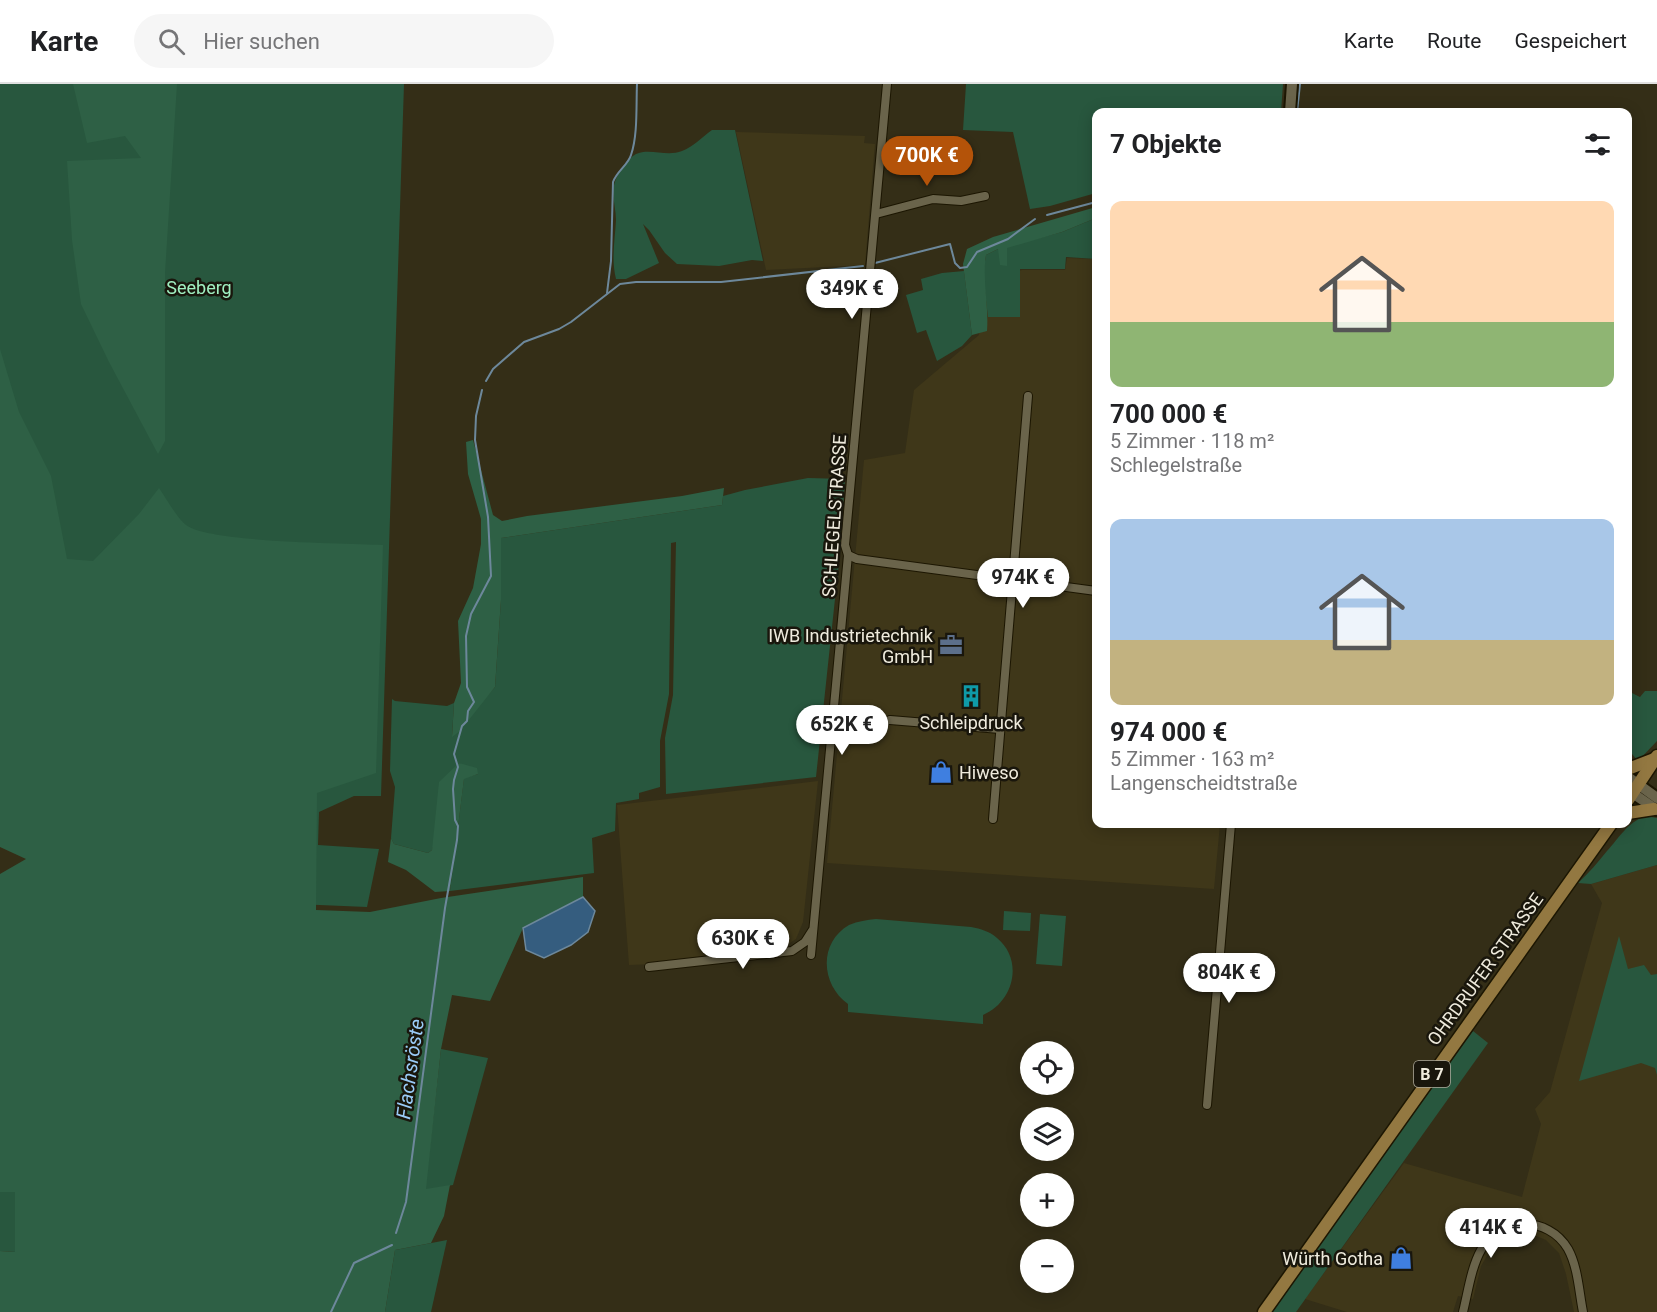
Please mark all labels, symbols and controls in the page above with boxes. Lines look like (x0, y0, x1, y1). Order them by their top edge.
search box (134, 14, 554, 68)
text: Karte (30, 25, 98, 58)
icon: search (155, 25, 188, 58)
text: Hier suchen (203, 29, 320, 54)
text: Karte (1344, 29, 1394, 53)
text: Route (1427, 29, 1481, 53)
text: Gespeichert (1514, 29, 1627, 53)
icon: filters (1581, 128, 1614, 161)
text: 7 Objekte (1110, 129, 1221, 159)
pin: 700K € (878, 136, 976, 187)
text: 700K € (895, 143, 959, 167)
icon: home (1308, 240, 1416, 348)
pin: 349K € (803, 269, 901, 320)
text: 349K € (820, 276, 884, 300)
park label: Seeberg (166, 277, 232, 298)
text: 700 000 € (1110, 399, 1227, 429)
text: 5 Zimmer · 118 m² (1110, 429, 1274, 453)
street label: SCHLEGELSTRASSE (818, 434, 850, 598)
text: Schlegelstraße (1110, 453, 1242, 477)
pin: 974K € (974, 558, 1072, 609)
icon: home (1308, 558, 1416, 666)
text: 974K € (991, 565, 1055, 589)
place label: IWB Industrietechnik GmbH (768, 625, 934, 667)
office icon: IWB Industrietechnik GmbH (938, 632, 964, 658)
building icon: Schleipdruck (958, 683, 984, 709)
pin: 652K € (793, 705, 891, 756)
text: 652K € (810, 712, 874, 736)
place label: Schleipdruck (919, 712, 1023, 733)
text: 974 000 € (1110, 717, 1227, 747)
text: 5 Zimmer · 163 m² (1110, 747, 1274, 771)
shop icon: Hiweso (928, 759, 954, 785)
place label: Hiweso (959, 762, 1019, 783)
text: Langenscheidtstraße (1110, 771, 1297, 795)
street label: OHRDRUFER STRASSE (1423, 889, 1547, 1049)
pin: 630K € (694, 919, 792, 970)
text: 630K € (711, 926, 775, 950)
pin: 804K € (1180, 953, 1278, 1004)
text: 804K € (1197, 960, 1261, 984)
water label: Flachsröste (391, 1017, 429, 1121)
map controls (1020, 1041, 1074, 1293)
button: locate (1020, 1041, 1074, 1095)
road number: B 7 (1414, 1061, 1450, 1087)
button: layers (1020, 1107, 1074, 1161)
button: + (1020, 1173, 1074, 1227)
pin: 414K € (1442, 1208, 1540, 1259)
text: 414K € (1459, 1215, 1523, 1239)
button: − (1020, 1239, 1074, 1293)
shop icon: Würth Gotha (1388, 1245, 1414, 1271)
place label: Würth Gotha (1282, 1248, 1383, 1269)

